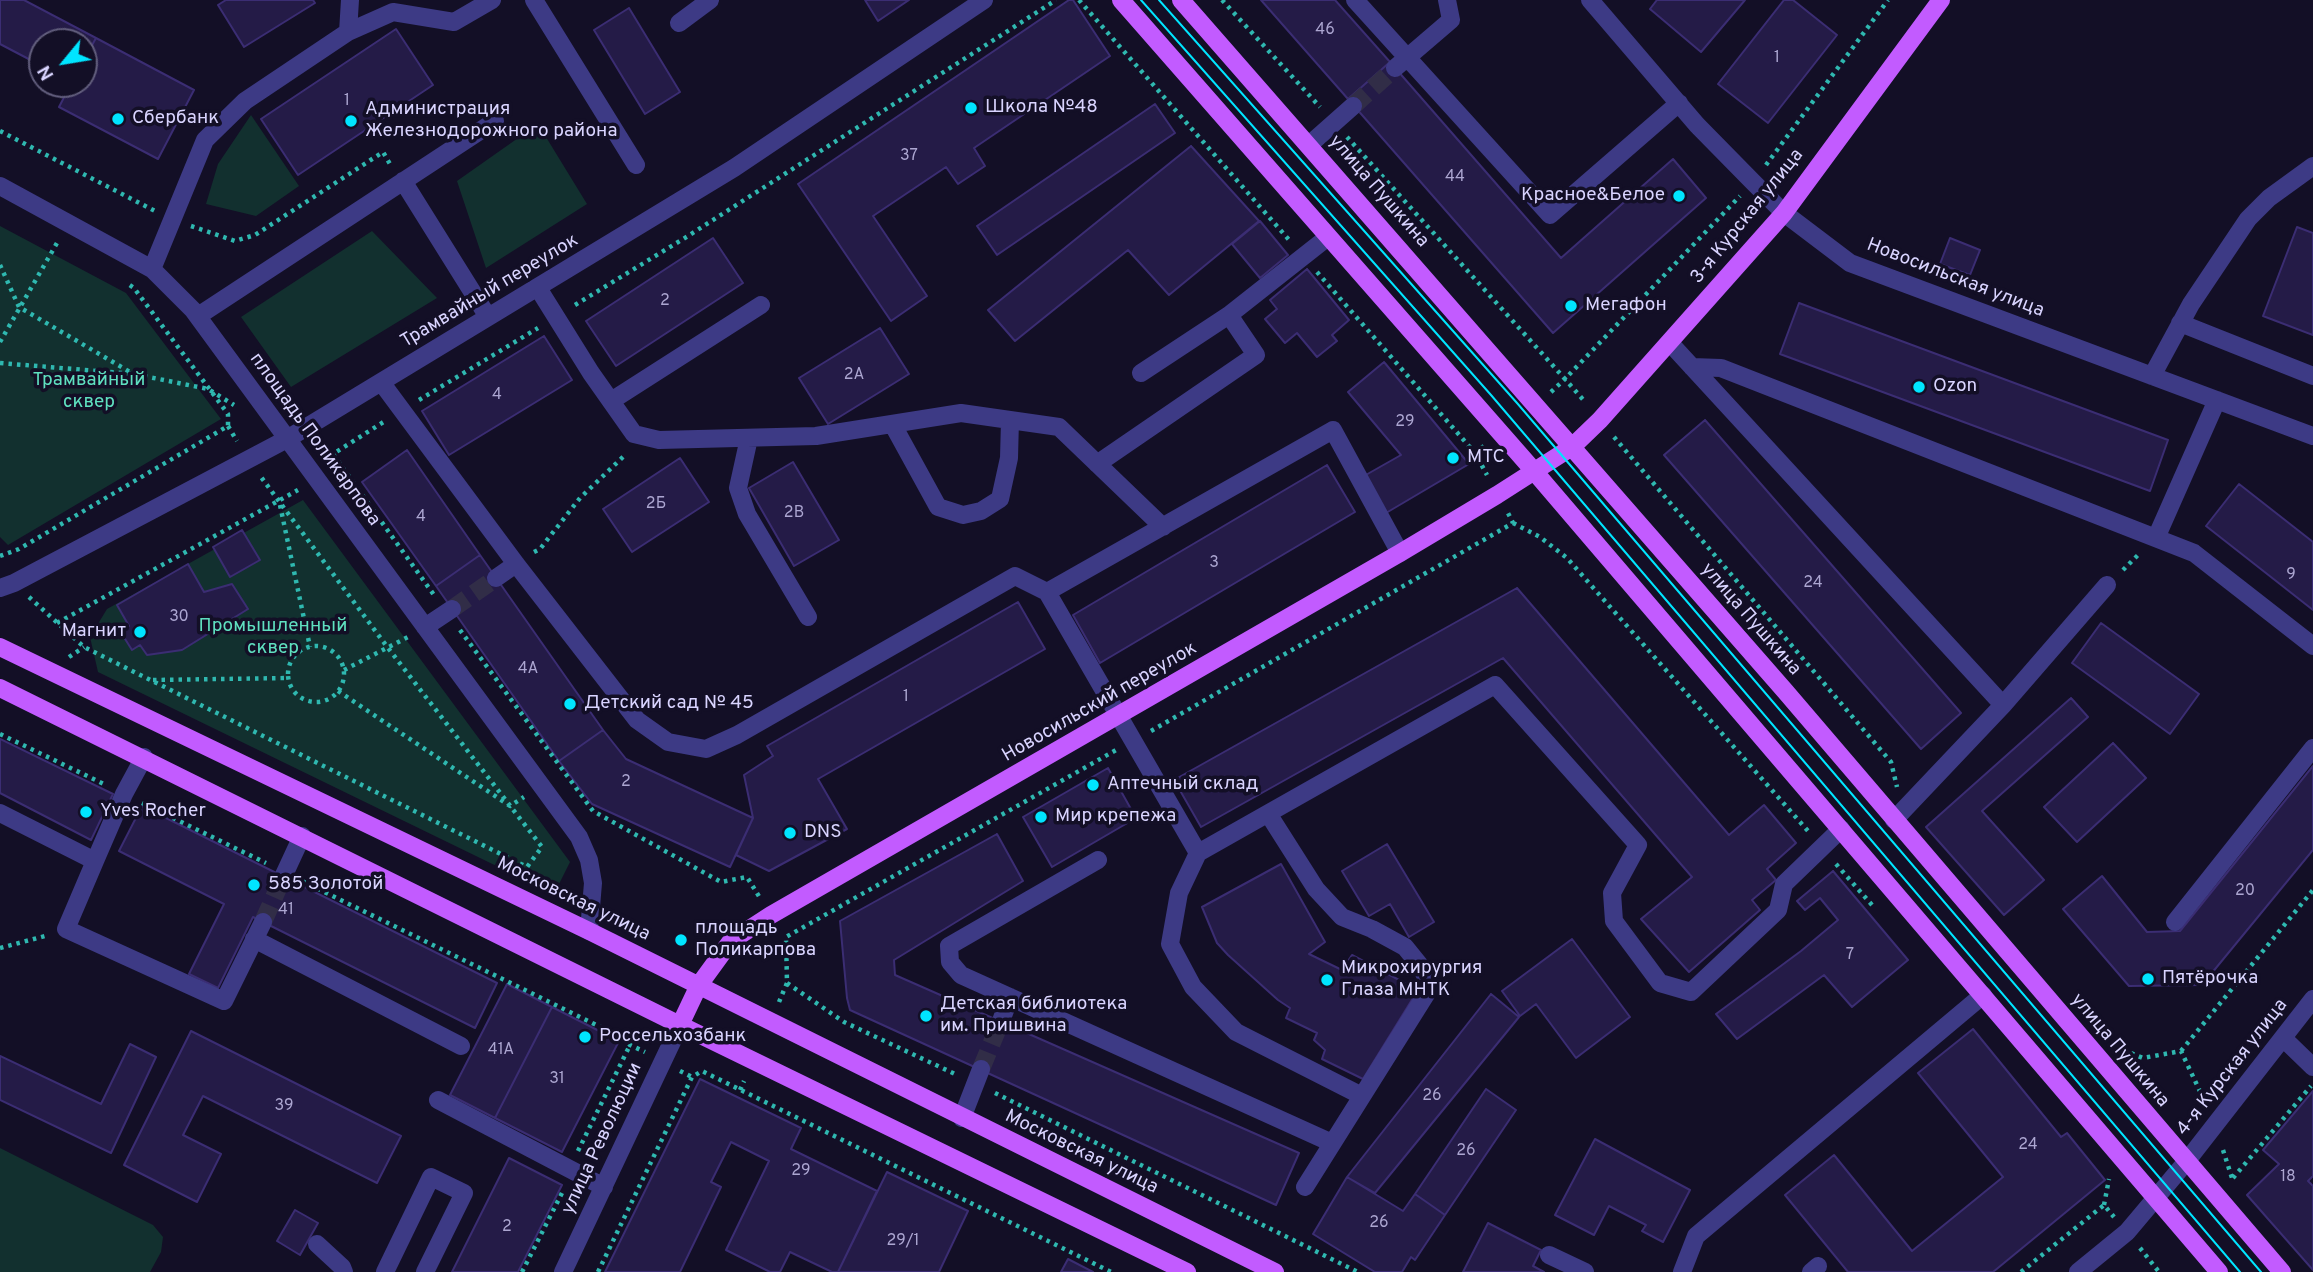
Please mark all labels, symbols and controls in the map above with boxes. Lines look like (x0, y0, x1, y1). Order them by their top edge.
house number: 46 (1315, 21, 1335, 41)
north arrow (28, 28, 98, 98)
house number: 1 (1774, 49, 1780, 69)
text: N (33, 61, 60, 84)
house number: 1 (344, 92, 350, 112)
place label: Школа №48 (985, 97, 1098, 119)
place label: Администрация Железнодорожного района (365, 99, 617, 143)
marker: Школа №48 (963, 100, 979, 116)
place label: Сбербанк (132, 108, 219, 130)
marker: Сбербанк (110, 111, 126, 127)
marker: Администрация Железнодорожного района (343, 113, 359, 129)
street label: улица Пушкина (1323, 131, 1433, 253)
street label: 3-я Курская улица (1687, 145, 1809, 289)
house number: 37 (900, 147, 918, 167)
house number: 44 (1445, 168, 1465, 188)
place label: Красное&Белое (1521, 185, 1665, 207)
marker: Красное&Белое (1671, 188, 1687, 204)
street label: Трамвайный переулок (397, 230, 583, 354)
street label: Новосильская улица (1863, 235, 2047, 323)
house number: 2 (660, 292, 670, 312)
place label: Мегафон (1585, 295, 1667, 317)
marker: Мегафон (1563, 298, 1579, 314)
street label: площадь Поликарпова (244, 349, 384, 531)
house number: 2А (844, 366, 864, 386)
park label: Трамвайный сквер (33, 370, 145, 414)
place label: Ozon (1933, 376, 1977, 398)
marker: Ozon (1911, 379, 1927, 395)
house number: 4 (492, 386, 502, 406)
house number: 29 (1395, 413, 1415, 433)
place label: МТС (1467, 447, 1505, 469)
marker: МТС (1445, 450, 1461, 466)
house number: 2Б (646, 495, 666, 515)
house number: 2В (784, 504, 804, 524)
house number: 4 (416, 508, 426, 528)
house number: 3 (1209, 554, 1219, 574)
street label: улица Пушкина (1695, 559, 1805, 681)
house number: 9 (2286, 566, 2296, 586)
house number: 24 (1803, 574, 1823, 594)
house number: 30 (169, 608, 189, 628)
park label: Промышленный сквер (199, 616, 347, 660)
place label: Магнит (62, 621, 126, 643)
marker: Магнит (132, 624, 148, 640)
street label: Новосильский переулок (999, 638, 1201, 768)
house number: 4А (518, 660, 538, 680)
house number: 1 (903, 688, 909, 708)
place label: Детский сад № 45 (584, 693, 754, 715)
marker: Детский сад № 45 (562, 696, 578, 712)
house number: 2 (621, 773, 631, 793)
place label: Аптечный склад (1107, 774, 1258, 796)
marker: Аптечный склад (1085, 777, 1101, 793)
place label: Yves Rocher (100, 801, 206, 823)
marker: Yves Rocher (78, 804, 94, 820)
place label: Мир крепежа (1055, 806, 1176, 828)
marker: Мир крепежа (1033, 809, 1049, 825)
place label: DNS (804, 822, 842, 844)
marker: DNS (782, 825, 798, 841)
street label: Московская улица (493, 853, 653, 947)
place label: 585 Золотой (268, 874, 383, 896)
marker: 585 Золотой (246, 877, 262, 893)
house number: 20 (2235, 882, 2255, 902)
house number: 41 (278, 901, 294, 921)
place label: площадь Поликарпова (695, 918, 816, 962)
marker: площадь Поликарпова (673, 932, 689, 948)
house number: 7 (1846, 946, 1854, 966)
place label: Микрохирургия Глаза МНТК (1341, 958, 1482, 1002)
place label: Пятёрочка (2162, 968, 2258, 990)
marker: Пятёрочка (2140, 971, 2156, 987)
marker: Микрохирургия Глаза МНТК (1319, 972, 1335, 988)
street label: улица Пушкина (2065, 989, 2173, 1113)
place label: Детская библиотека им. Пришвина (940, 994, 1127, 1038)
street label: 4-я Курская улица (2173, 995, 2293, 1141)
marker: Детская библиотека им. Пришвина (918, 1008, 934, 1024)
place label: Россельхозбанк (599, 1026, 746, 1048)
marker: Россельхозбанк (577, 1029, 593, 1045)
house number: 41А (488, 1041, 514, 1061)
street label: улица Революции (558, 1059, 648, 1219)
house number: 31 (549, 1070, 565, 1090)
house number: 26 (1422, 1087, 1442, 1107)
house number: 39 (275, 1097, 293, 1117)
street label: Московская улица (1001, 1106, 1161, 1200)
house number: 24 (2018, 1136, 2038, 1156)
house number: 26 (1456, 1142, 1476, 1162)
house number: 29 (791, 1162, 811, 1182)
house number: 18 (2280, 1168, 2296, 1188)
house number: 26 (1369, 1214, 1389, 1234)
house number: 2 (502, 1218, 512, 1238)
house number: 29/1 (886, 1232, 920, 1252)

